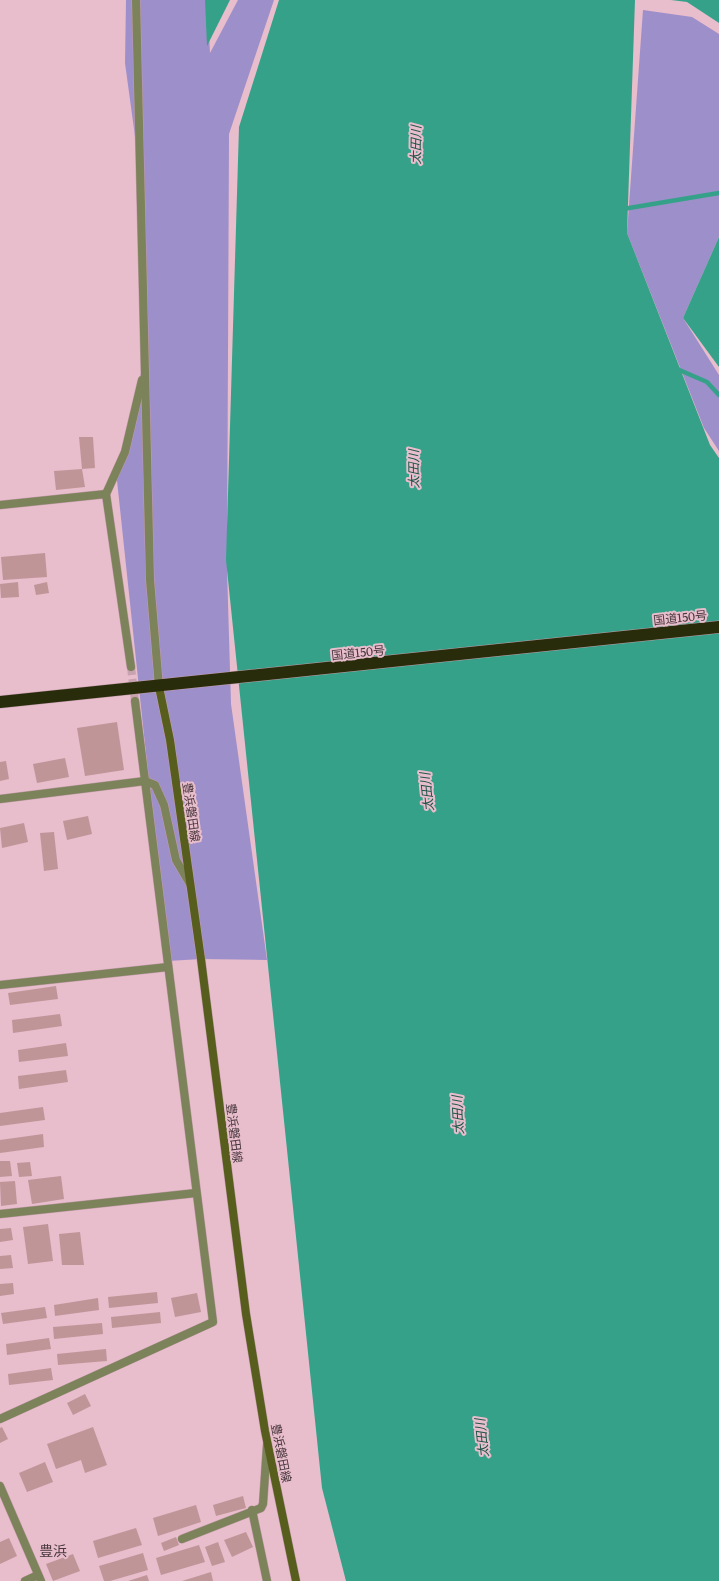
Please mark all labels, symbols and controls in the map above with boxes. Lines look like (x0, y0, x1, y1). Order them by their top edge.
water label: 太田川 (405, 123, 425, 165)
water label: 太田川 (403, 447, 423, 489)
street label: 国道150号 (652, 605, 708, 629)
street label: 国道150号 (330, 640, 386, 664)
water label: 太田川 (414, 770, 437, 812)
street label: 豊浜磐田線 (179, 781, 205, 843)
water label: 太田川 (446, 1093, 468, 1135)
street label: 豊浜磐田線 (222, 1102, 248, 1164)
water label: 太田川 (469, 1416, 492, 1458)
street label: 豊浜磐田線 (267, 1422, 297, 1484)
district label: 豊浜 (39, 1540, 67, 1560)

